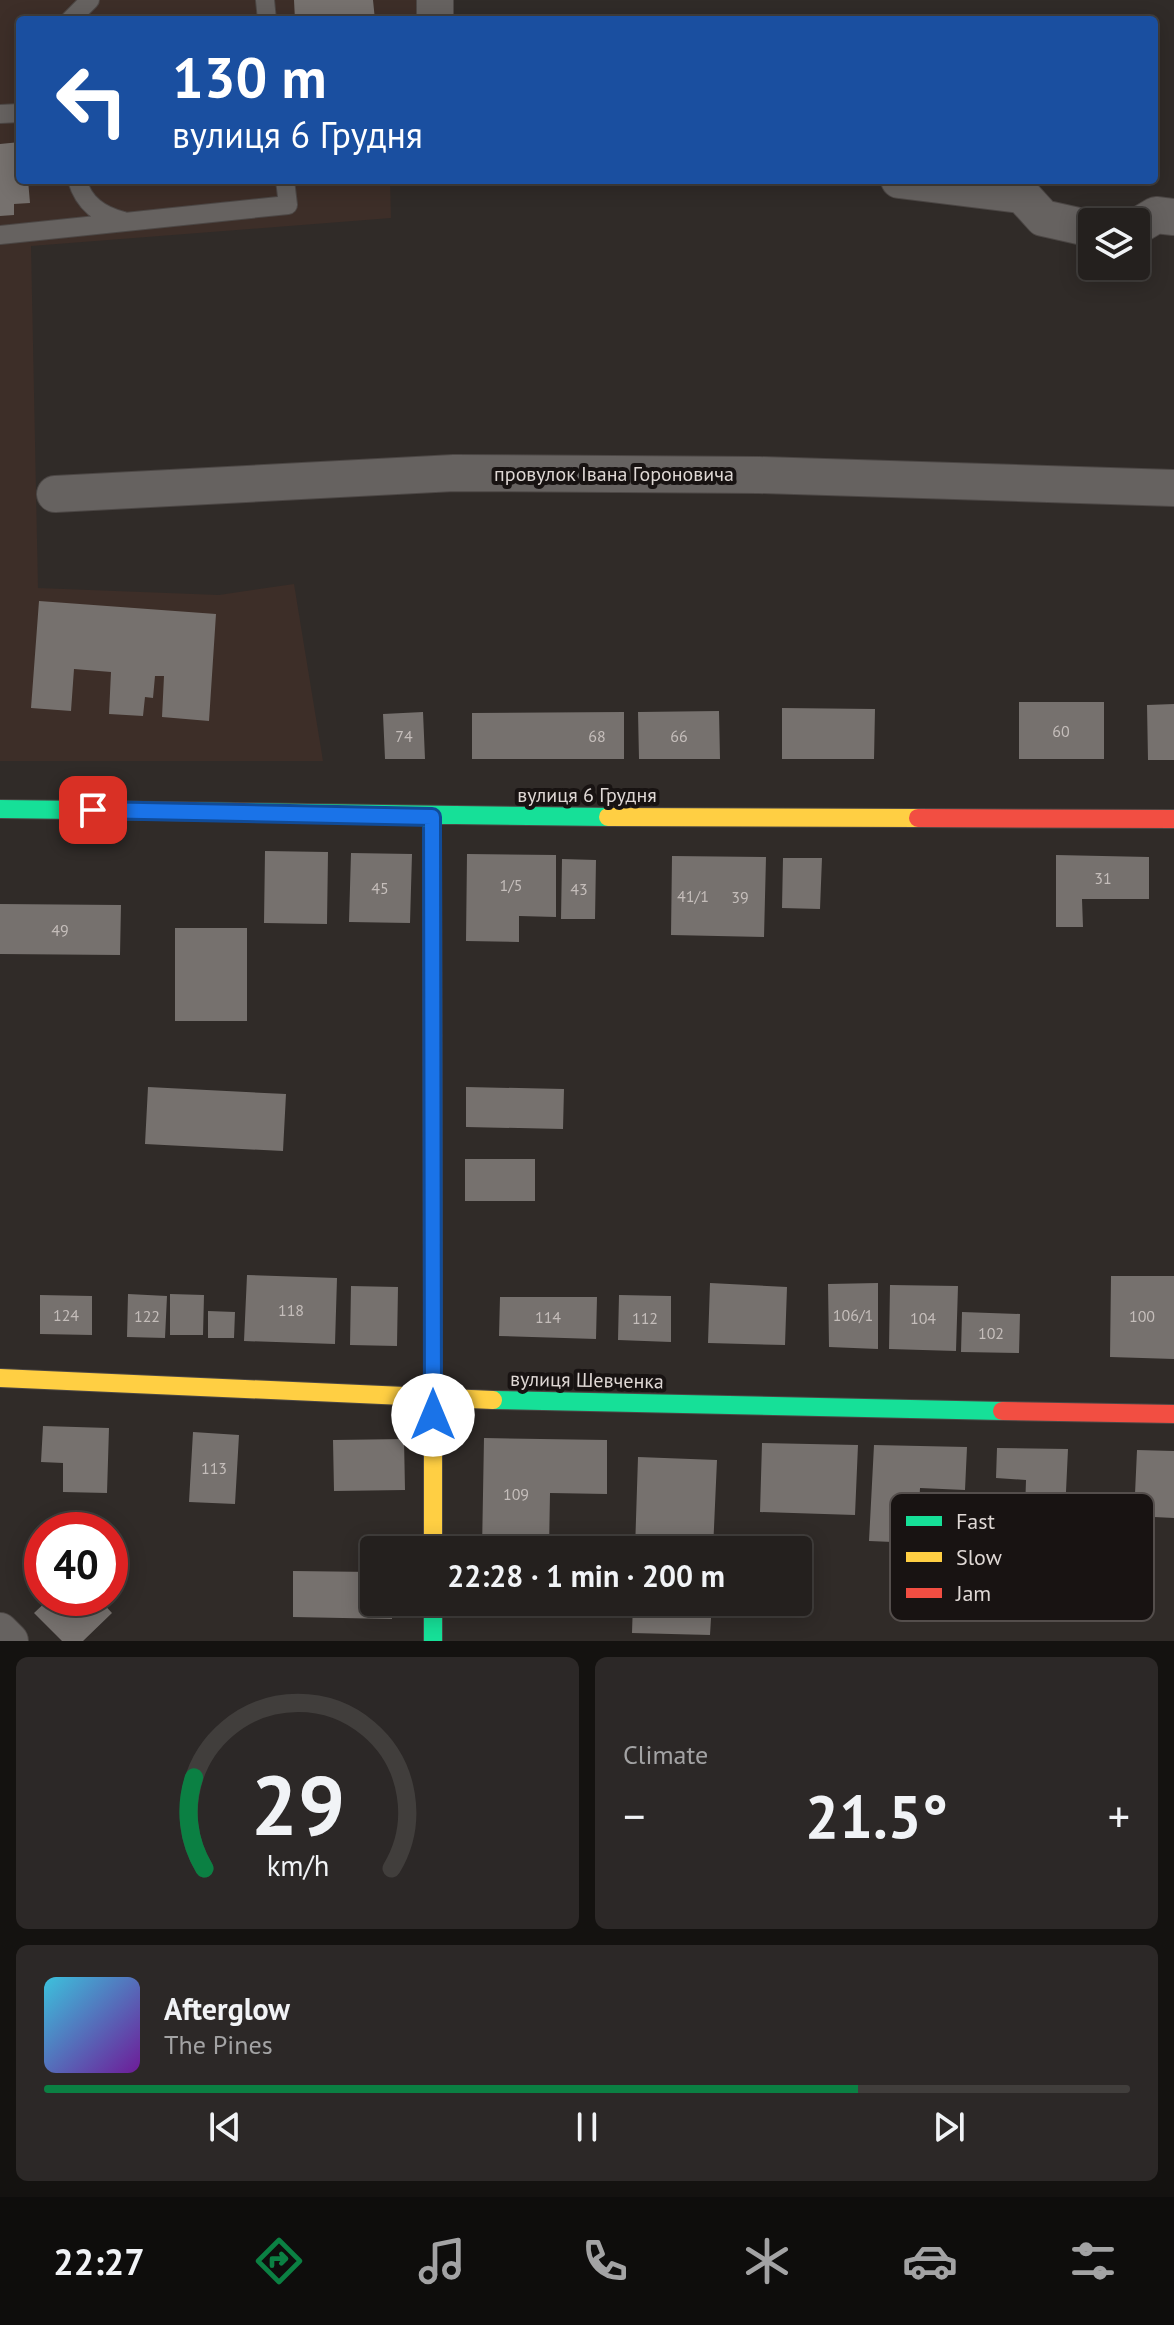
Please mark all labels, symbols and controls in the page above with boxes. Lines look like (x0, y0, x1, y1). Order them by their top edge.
text: 130 m (172, 41, 327, 113)
icon: left (40, 48, 144, 152)
text: вулиця 6 Грудня (172, 111, 423, 158)
map controls (1078, 208, 1150, 280)
button: layers (1078, 208, 1150, 280)
street label: провулок Івана Гороновича (494, 461, 734, 487)
house number: 60 (1052, 721, 1070, 741)
house number: 74 (395, 726, 413, 746)
house number: 68 (588, 726, 606, 746)
house number: 66 (670, 726, 688, 746)
pin (59, 776, 127, 844)
street label: вулиця 6 Грудня (517, 782, 657, 808)
icon: arrive (71, 788, 115, 832)
house number: 31 (1094, 868, 1112, 888)
house number: 1/5 (499, 875, 523, 895)
house number: 45 (371, 878, 389, 898)
house number: 43 (570, 879, 588, 899)
house number: 41/1 (677, 886, 709, 906)
house number: 39 (731, 887, 749, 907)
house number: 49 (51, 920, 69, 940)
house number: 118 (278, 1300, 304, 1320)
house number: 124 (53, 1305, 79, 1325)
house number: 106/1 (833, 1305, 873, 1325)
house number: 122 (134, 1306, 160, 1326)
house number: 100 (1129, 1306, 1155, 1326)
house number: 114 (535, 1307, 561, 1327)
house number: 112 (632, 1308, 658, 1328)
house number: 104 (910, 1308, 936, 1328)
house number: 102 (978, 1323, 1004, 1343)
street label: вулиця Шевченка (510, 1366, 664, 1394)
position arrow (391, 1373, 475, 1457)
house number: 113 (201, 1458, 227, 1478)
house number: 109 (503, 1484, 529, 1504)
legend (890, 1493, 1154, 1621)
text: Fast (956, 1507, 996, 1535)
speed limit sign: 40 (24, 1512, 128, 1616)
text: Slow (956, 1543, 1002, 1571)
text: 22:28 · 1 min · 200 m (447, 1556, 725, 1595)
text: Jam (955, 1579, 991, 1607)
text: Climate (623, 1738, 708, 1771)
text: 29 (250, 1750, 345, 1858)
text: 21.5° (805, 1777, 948, 1855)
text: − (623, 1787, 645, 1844)
text: + (1108, 1787, 1130, 1844)
text: km/h (266, 1847, 329, 1884)
text: Afterglow (164, 1989, 290, 2028)
text: The Pines (164, 2028, 273, 2061)
icon: previous (203, 2105, 247, 2149)
icon: pause (565, 2105, 609, 2149)
icon: next (927, 2105, 971, 2149)
icon: directions (251, 2233, 307, 2289)
icon: music (414, 2233, 470, 2289)
icon: phone (577, 2233, 633, 2289)
icon: climate (739, 2233, 795, 2289)
icon: car (902, 2233, 958, 2289)
icon: filters (1065, 2233, 1121, 2289)
text: 22:27 (53, 2238, 145, 2285)

